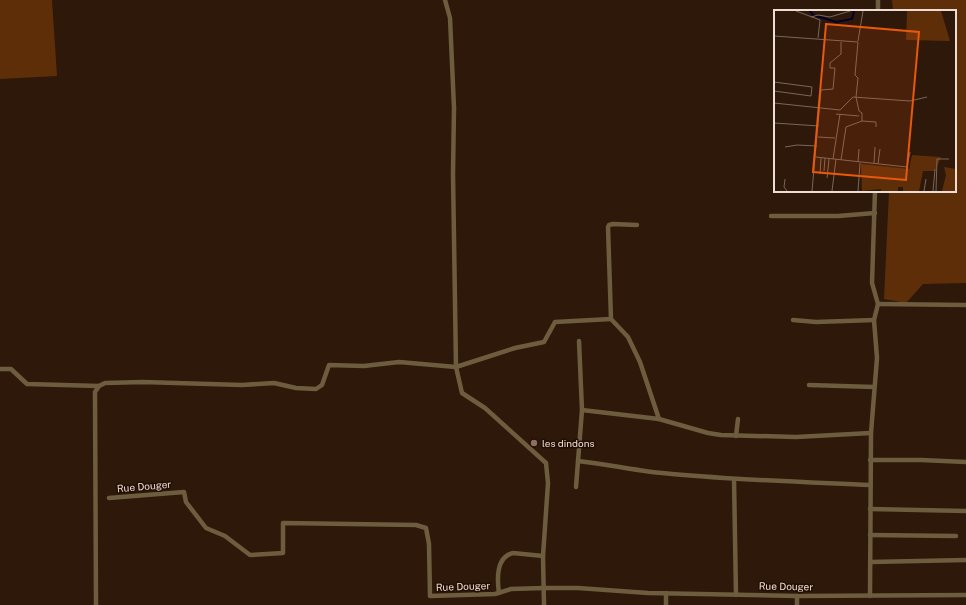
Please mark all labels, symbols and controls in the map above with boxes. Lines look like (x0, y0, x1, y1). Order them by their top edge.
inset map (774, 10, 956, 192)
place label: les dindons (542, 437, 594, 449)
marker: les dindons (529, 438, 539, 448)
street label: Rue Douger (116, 478, 172, 494)
street label: Rue Douger (436, 579, 491, 593)
street label: Rue Douger (759, 580, 813, 592)

